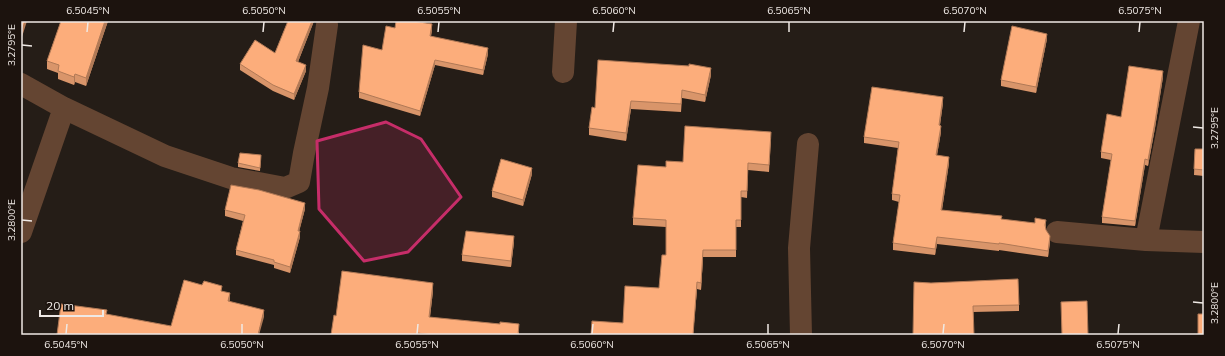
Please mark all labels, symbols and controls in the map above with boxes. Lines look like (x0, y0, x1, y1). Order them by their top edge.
text: 6.5045°N (66, 4, 110, 17)
text: 6.5050°N (242, 4, 286, 17)
text: 6.5055°N (417, 4, 461, 17)
text: 6.5060°N (592, 4, 636, 17)
text: 6.5065°N (767, 4, 811, 17)
text: 6.5070°N (943, 4, 987, 17)
text: 6.5075°N (1118, 4, 1162, 17)
text: 3.2795°E (5, 24, 18, 66)
text: 3.2795°E (1208, 107, 1221, 149)
text: 3.2800°E (5, 199, 18, 241)
text: 3.2800°E (1208, 282, 1221, 324)
scale bar (40, 292, 103, 318)
text: 20 m (46, 298, 74, 313)
text: 6.5045°N (44, 338, 88, 351)
text: 6.5050°N (220, 338, 264, 351)
text: 6.5055°N (395, 338, 439, 351)
text: 6.5060°N (570, 338, 614, 351)
text: 6.5065°N (746, 338, 790, 351)
text: 6.5070°N (921, 338, 965, 351)
text: 6.5075°N (1096, 338, 1140, 351)

